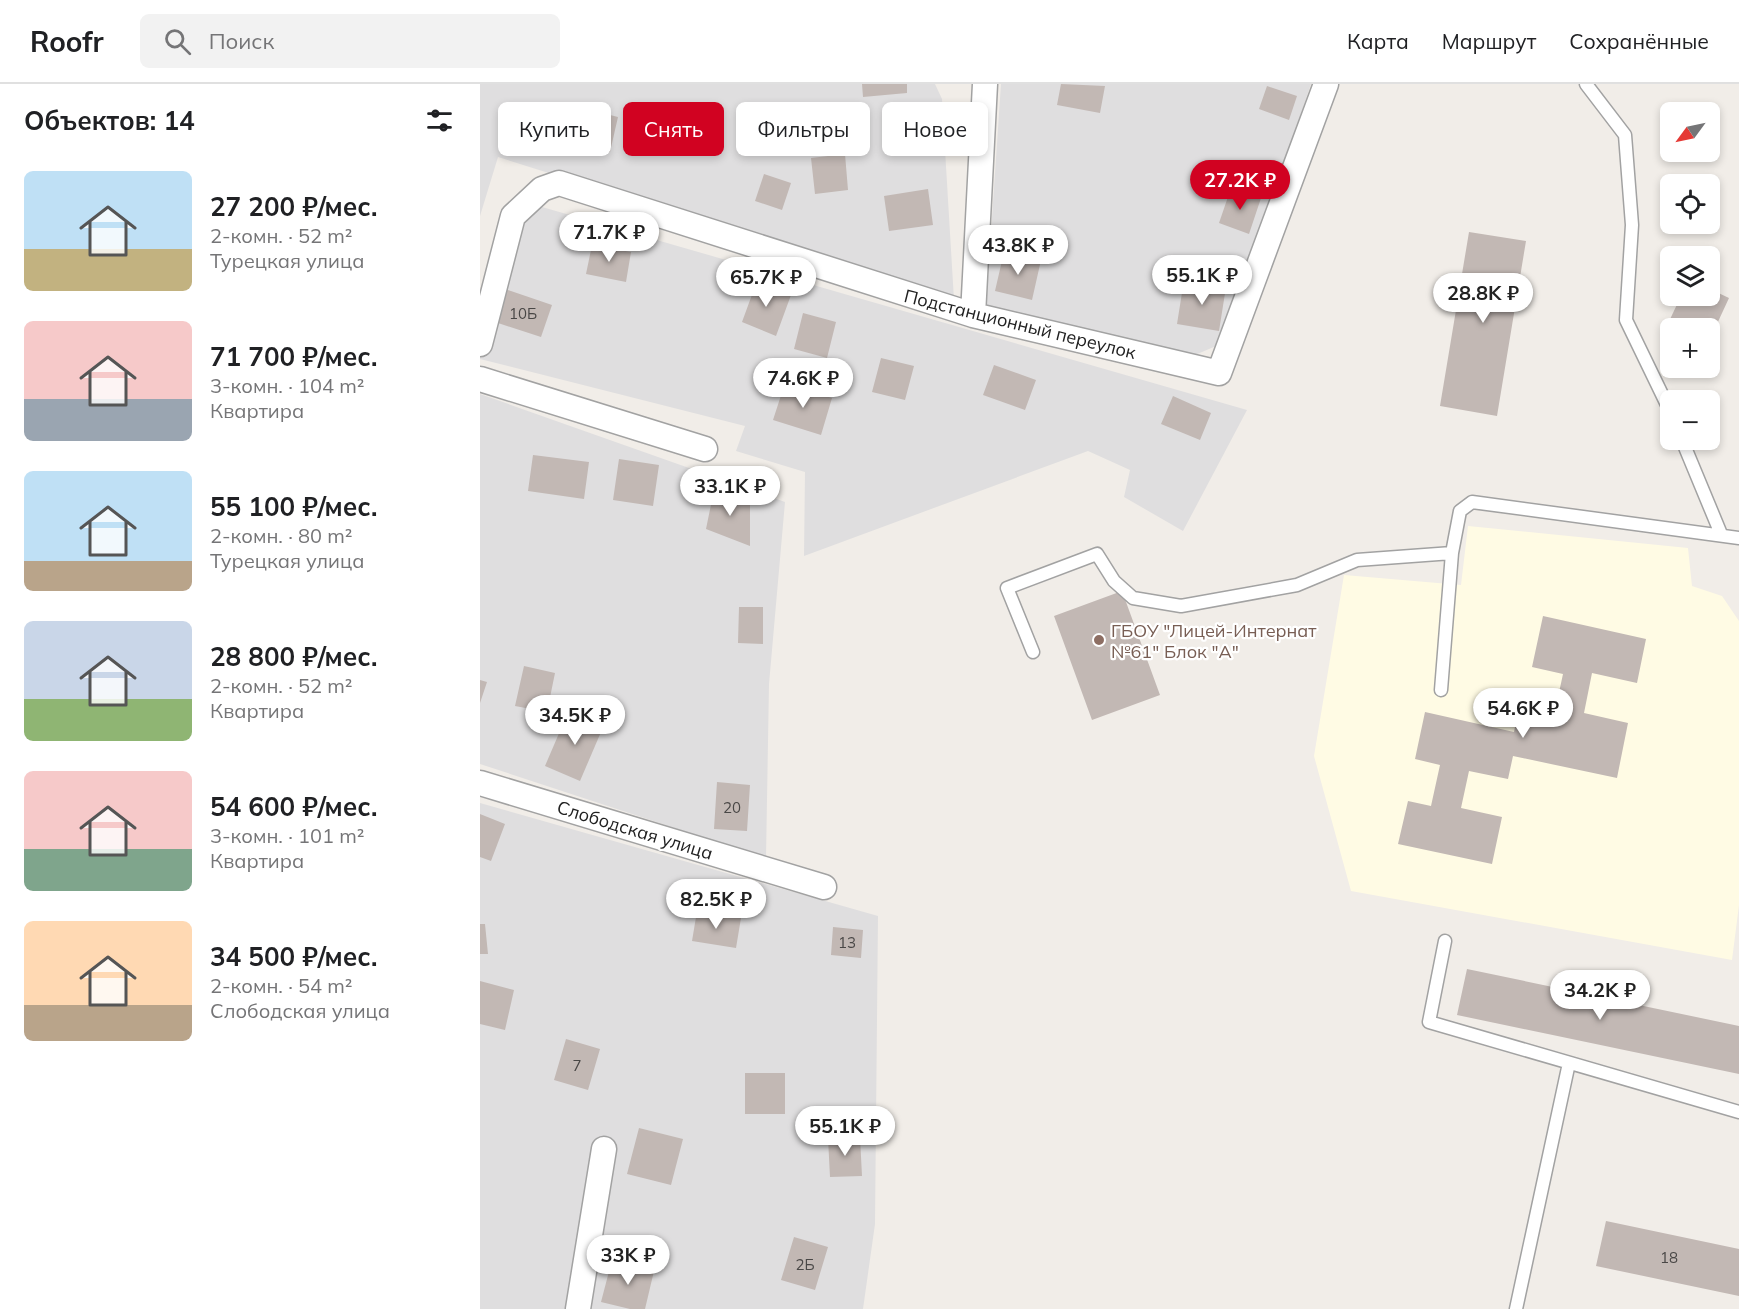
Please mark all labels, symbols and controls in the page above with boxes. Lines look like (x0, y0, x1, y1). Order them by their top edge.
search box (140, 14, 560, 68)
text: Roofr (30, 24, 104, 59)
icon: search (161, 25, 194, 58)
text: Поиск (209, 27, 274, 55)
text: Карта (1347, 28, 1409, 54)
text: Маршрут (1442, 28, 1536, 54)
text: Сохранённые (1569, 28, 1709, 54)
chip: Купить (498, 102, 611, 156)
chip: Снять (623, 102, 724, 156)
chip: Фильтры (736, 102, 870, 156)
chip: Новое (882, 102, 988, 156)
north arrow (1660, 102, 1720, 162)
map controls (1660, 102, 1720, 450)
text: Объектов: 14 (24, 104, 195, 137)
icon: filters (423, 104, 456, 137)
pin: 27.2K ₽ (1185, 160, 1295, 211)
text: 27.2K ₽ (1204, 167, 1276, 192)
button: locate (1660, 174, 1720, 234)
text: 27 200 ₽/мес. (210, 190, 377, 223)
icon: home (72, 195, 144, 267)
pin: 71.7K ₽ (554, 212, 664, 263)
text: 71.7K ₽ (573, 219, 645, 244)
text: 2-комн. · 52 m² (210, 223, 352, 248)
pin: 43.8K ₽ (963, 225, 1073, 276)
text: 43.8K ₽ (982, 232, 1054, 257)
button: layers (1660, 246, 1720, 306)
text: Турецкая улица (210, 248, 364, 273)
pin: 55.1K ₽ (1147, 255, 1257, 306)
pin: 65.7K ₽ (711, 257, 821, 308)
text: 55.1K ₽ (1166, 262, 1238, 287)
text: 65.7K ₽ (730, 264, 802, 289)
pin: 28.8K ₽ (1428, 273, 1538, 324)
text: 28.8K ₽ (1447, 280, 1519, 305)
street label: Подстанционный переулок (902, 284, 1139, 364)
house number: 10Б (509, 304, 537, 323)
button: + (1660, 318, 1720, 378)
text: 71 700 ₽/мес. (210, 340, 377, 373)
icon: home (72, 345, 144, 417)
pin: 74.6K ₽ (748, 358, 858, 409)
text: 74.6K ₽ (767, 365, 839, 390)
text: 3-комн. · 104 m² (210, 373, 364, 398)
button: − (1660, 390, 1720, 450)
text: Квартира (210, 398, 304, 423)
pin: 33.1K ₽ (675, 466, 785, 517)
text: 33.1K ₽ (694, 473, 766, 498)
text: 55 100 ₽/мес. (210, 490, 377, 523)
icon: home (72, 495, 144, 567)
text: 2-комн. · 80 m² (210, 523, 352, 548)
text: Турецкая улица (210, 548, 364, 573)
place label: ГБОУ "Лицей-Интернат №61" Блок "А" (1111, 619, 1317, 663)
marker: ГБОУ "Лицей-Интернат №61" Блок "А" (1092, 633, 1106, 647)
text: 28 800 ₽/мес. (210, 640, 377, 673)
icon: home (72, 645, 144, 717)
text: 2-комн. · 52 m² (210, 673, 352, 698)
pin: 54.6K ₽ (1468, 688, 1578, 739)
pin: 34.5K ₽ (520, 695, 630, 746)
text: 54.6K ₽ (1487, 695, 1559, 720)
text: Квартира (210, 698, 304, 723)
text: 34.5K ₽ (539, 702, 611, 727)
text: 54 600 ₽/мес. (210, 790, 377, 823)
icon: home (72, 795, 144, 867)
street label: Слободская улица (554, 795, 716, 865)
house number: 20 (723, 798, 741, 817)
text: 3-комн. · 101 m² (210, 823, 364, 848)
text: Квартира (210, 848, 304, 873)
pin: 82.5K ₽ (661, 879, 771, 930)
text: 82.5K ₽ (680, 886, 752, 911)
house number: 13 (838, 933, 856, 952)
text: 34 500 ₽/мес. (210, 940, 377, 973)
icon: home (72, 945, 144, 1017)
pin: 34.2K ₽ (1545, 970, 1655, 1021)
text: 2-комн. · 54 m² (210, 973, 352, 998)
text: 34.2K ₽ (1564, 977, 1636, 1002)
text: Слободская улица (210, 998, 390, 1023)
house number: 7 (572, 1056, 582, 1075)
pin: 55.1K ₽ (790, 1106, 900, 1157)
text: 55.1K ₽ (809, 1113, 881, 1138)
pin: 33K ₽ (586, 1235, 670, 1286)
text: 33K ₽ (601, 1242, 655, 1267)
house number: 18 (1660, 1248, 1678, 1267)
house number: 2Б (795, 1255, 815, 1274)

